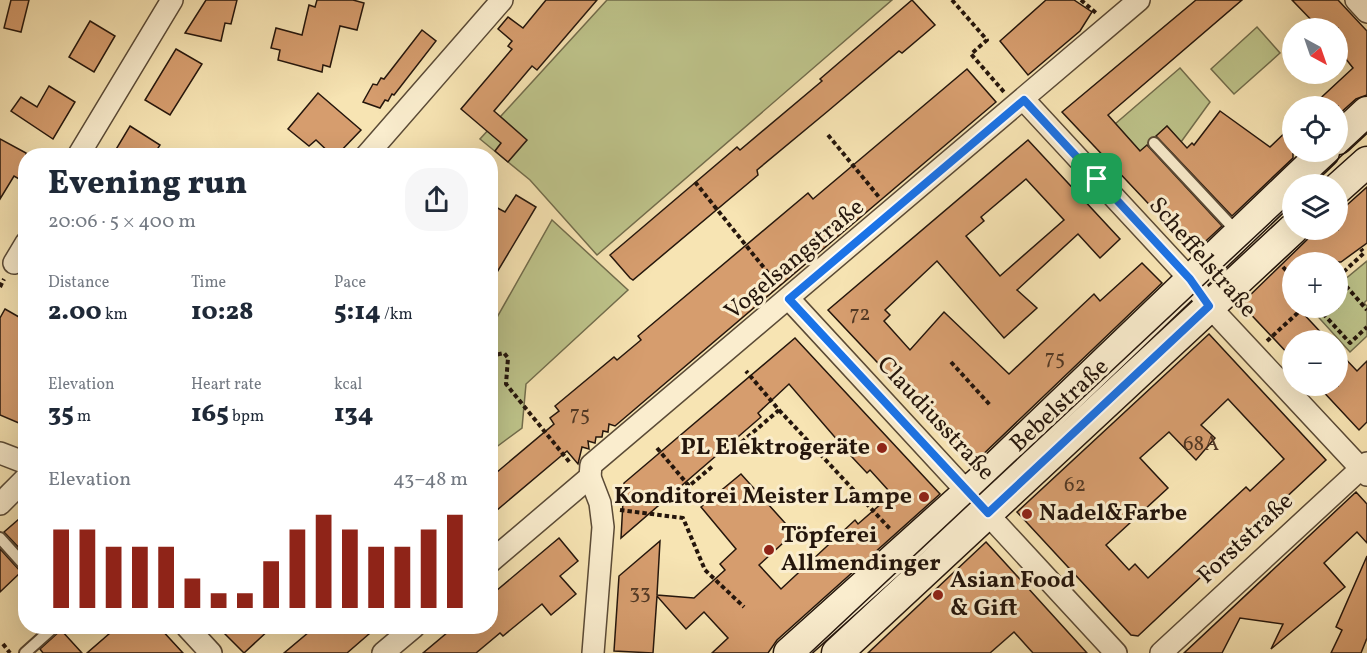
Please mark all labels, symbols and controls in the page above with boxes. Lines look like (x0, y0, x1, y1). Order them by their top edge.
north arrow (1282, 18, 1348, 84)
map controls (1282, 18, 1348, 396)
button: locate (1282, 96, 1348, 162)
pin (1071, 153, 1122, 204)
text: Evening run (48, 162, 247, 208)
icon: arrive (1080, 162, 1113, 195)
button: share (405, 168, 468, 231)
button: layers (1282, 174, 1348, 240)
street label: Scheffelstraße (1140, 190, 1264, 326)
street label: Vogelsangstraße (718, 191, 872, 329)
text: 20:06 · 5 × 400 m (48, 208, 196, 236)
button: + (1282, 252, 1348, 318)
text: Distance (48, 272, 109, 294)
text: Time (191, 272, 226, 294)
text: Pace (334, 272, 366, 294)
text: 2.00 (48, 294, 102, 330)
text: 10:28 (191, 294, 254, 330)
text: 5:14 (334, 294, 381, 330)
house number: 72 (849, 300, 871, 329)
text: km (102, 304, 128, 326)
text: /km (381, 304, 413, 326)
button: − (1282, 330, 1348, 396)
house number: 75 (1045, 344, 1065, 373)
street label: Claudiusstraße (868, 349, 1002, 489)
street label: Bebelstraße (1003, 351, 1117, 461)
text: Elevation (48, 374, 115, 396)
text: Heart rate (191, 374, 262, 396)
text: kcal (334, 374, 362, 396)
text: 35 (48, 396, 74, 432)
text: 165 (191, 396, 229, 432)
text: 134 (334, 396, 374, 432)
house number: 75 (570, 400, 590, 429)
text: m (74, 406, 91, 428)
text: bpm (229, 406, 264, 428)
house number: 68A (1183, 430, 1219, 459)
place label: PL Elektrogeräte (680, 431, 870, 465)
marker: PL Elektrogeräte (875, 441, 889, 455)
text: Elevation (48, 466, 131, 494)
text: 43–48 m (393, 466, 468, 494)
house number: 62 (1064, 471, 1086, 500)
place label: Konditorei Meister Lampe (614, 480, 912, 514)
street label: Forststraße (1190, 486, 1302, 592)
marker: Konditorei Meister Lampe (917, 490, 931, 504)
place label: Nadel&Farbe (1039, 497, 1187, 531)
marker: Nadel&Farbe (1020, 507, 1034, 521)
place label: Töpferei Allmendinger (781, 519, 941, 581)
marker: Töpferei Allmendinger (762, 543, 776, 557)
place label: Asian Food & Gift (950, 564, 1076, 626)
house number: 33 (629, 578, 651, 607)
marker: Asian Food & Gift (931, 588, 945, 602)

